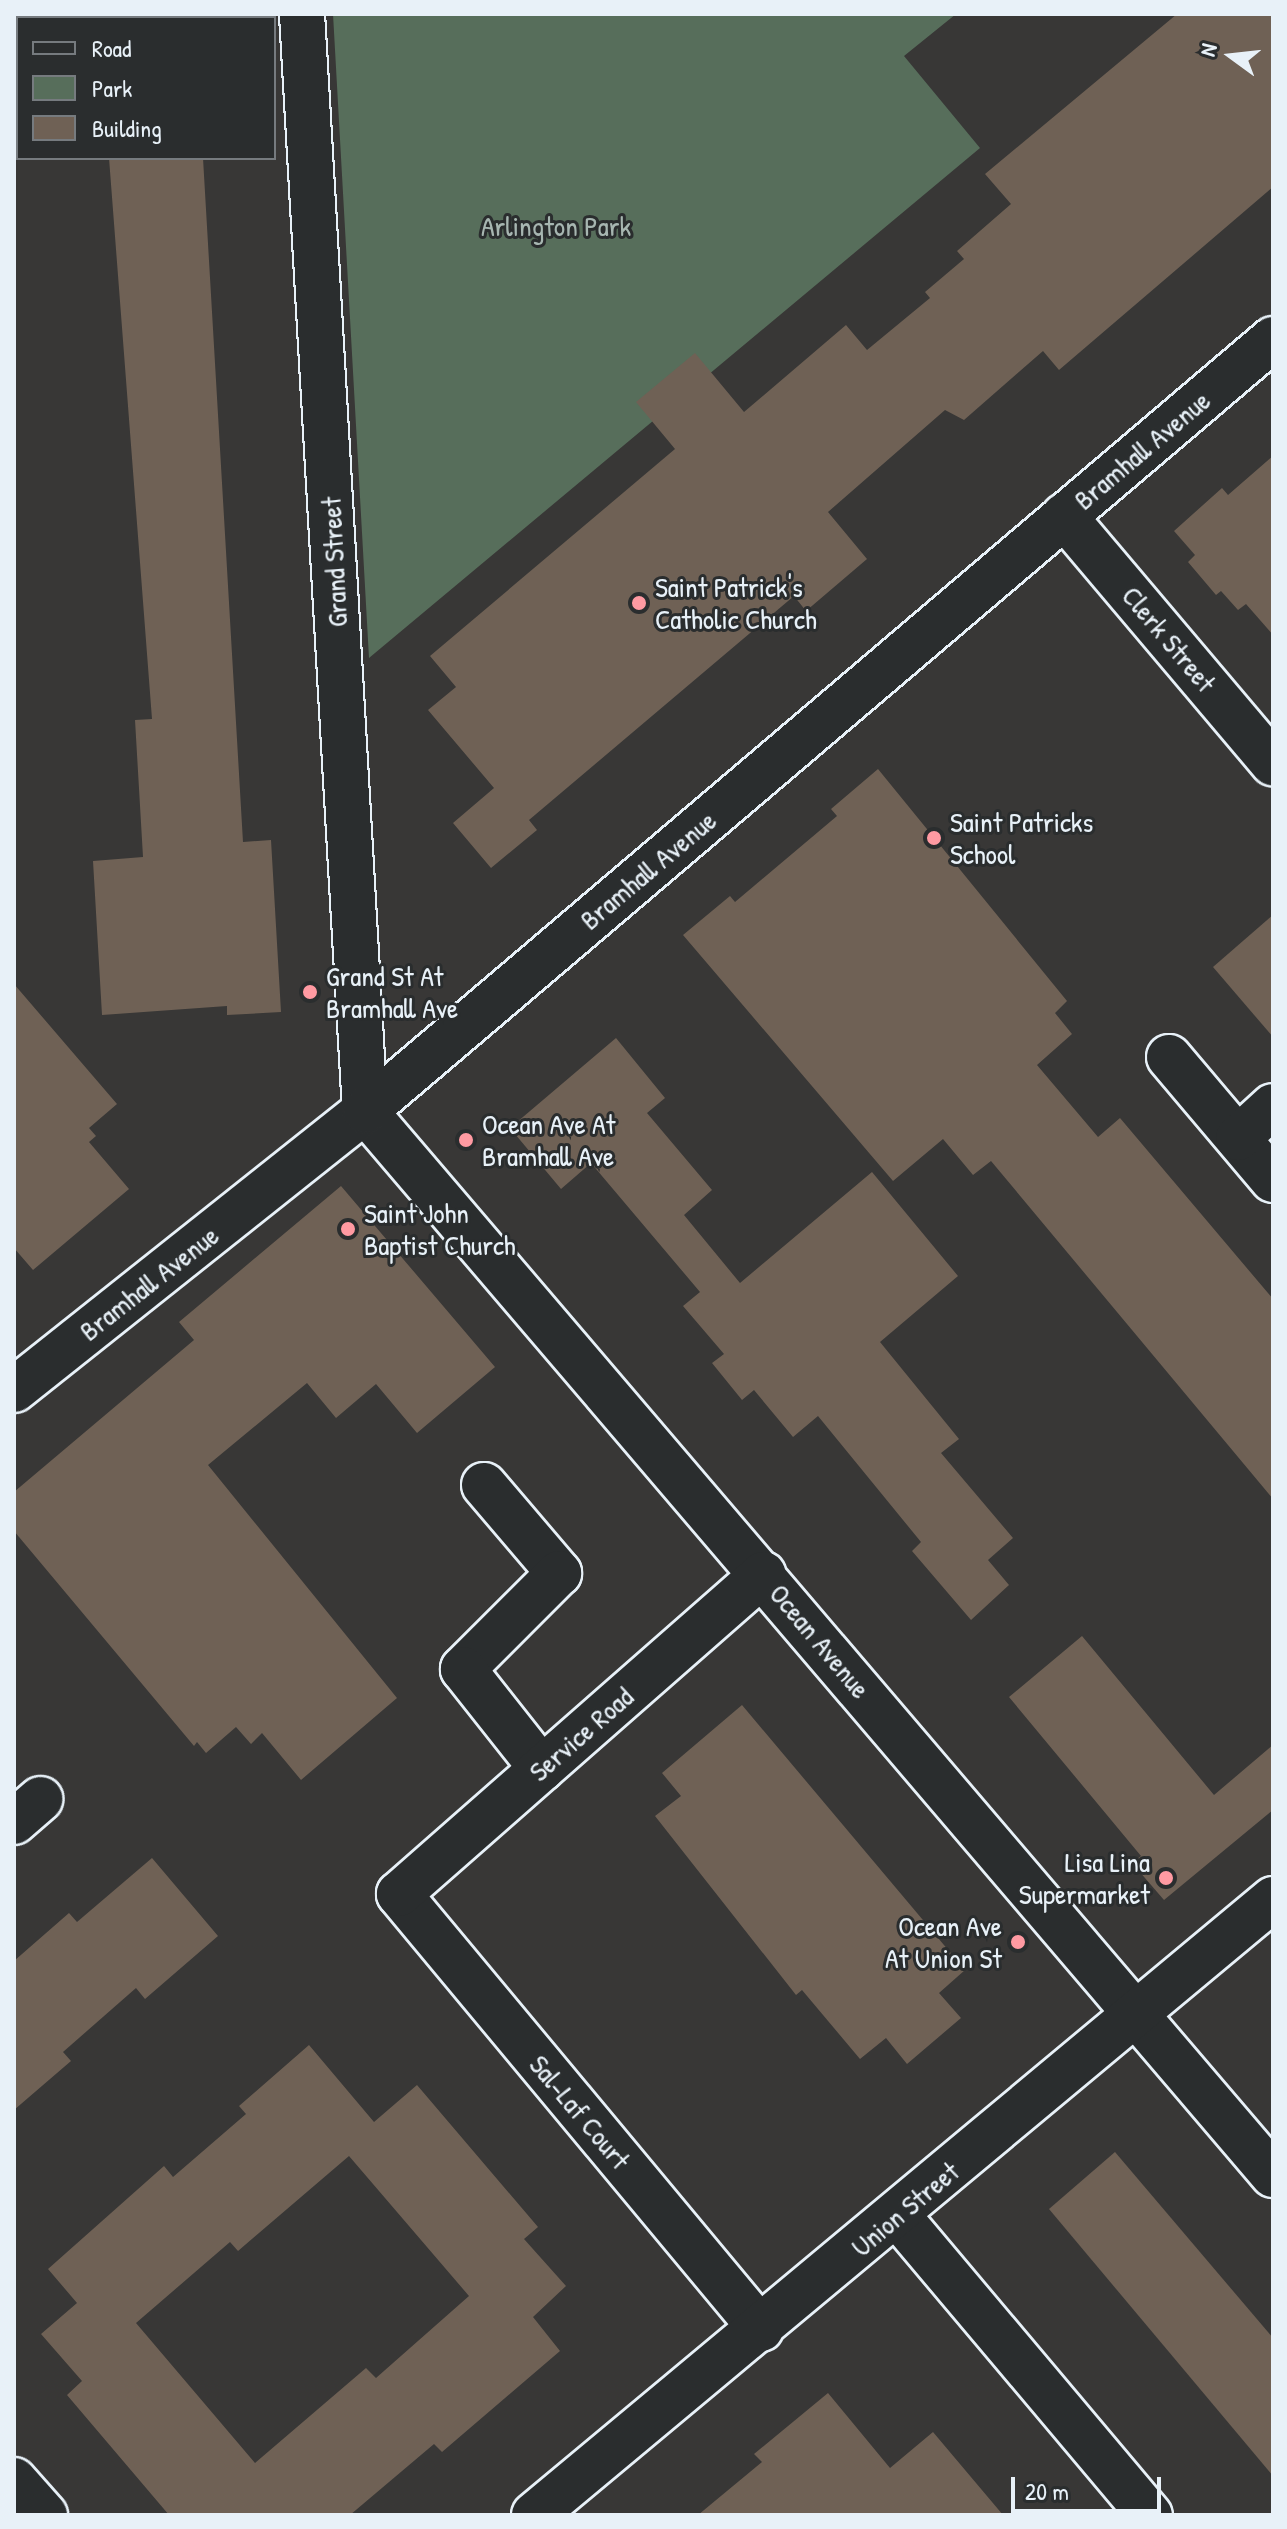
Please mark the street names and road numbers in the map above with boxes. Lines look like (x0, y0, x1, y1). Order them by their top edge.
street label: Bramhall Avenue (1067, 383, 1217, 517)
street label: Grand Street (314, 496, 354, 628)
street label: Clerk Street (1115, 579, 1223, 699)
street label: Bramhall Avenue (573, 803, 723, 937)
street label: Bramhall Avenue (73, 1218, 225, 1348)
street label: Ocean Avenue (763, 1577, 877, 1705)
street label: Service Road (522, 1680, 640, 1788)
street label: Sal-Laf Court (523, 2048, 637, 2176)
street label: Union Street (844, 2154, 966, 2264)

